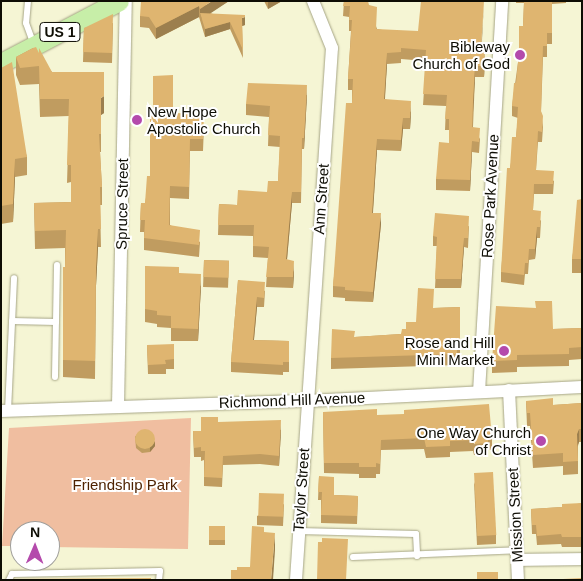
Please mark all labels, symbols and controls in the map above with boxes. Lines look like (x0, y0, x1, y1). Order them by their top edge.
road number: US 1 (39, 21, 81, 44)
place label: Bibleway Church of God (412, 37, 510, 72)
marker: Bibleway Church of God (514, 49, 526, 61)
place label: New Hope Apostolic Church (147, 102, 260, 137)
marker: New Hope Apostolic Church (131, 114, 143, 126)
street label: Rose Park Avenue (478, 133, 502, 259)
street label: Spruce Street (112, 158, 132, 250)
street label: Ann Street (310, 163, 332, 235)
place label: Rose and Hill Mini Market (405, 333, 494, 368)
marker: Rose and Hill Mini Market (498, 345, 510, 357)
street label: Richmond Hill Avenue (218, 388, 366, 412)
place label: One Way Church of Christ (417, 423, 531, 458)
marker: One Way Church of Christ (535, 435, 547, 447)
street label: Taylor Street (289, 447, 313, 533)
street label: Mission Street (504, 467, 526, 563)
park label: Friendship Park (72, 476, 178, 494)
north arrow (10, 521, 60, 571)
text: N (30, 524, 40, 540)

